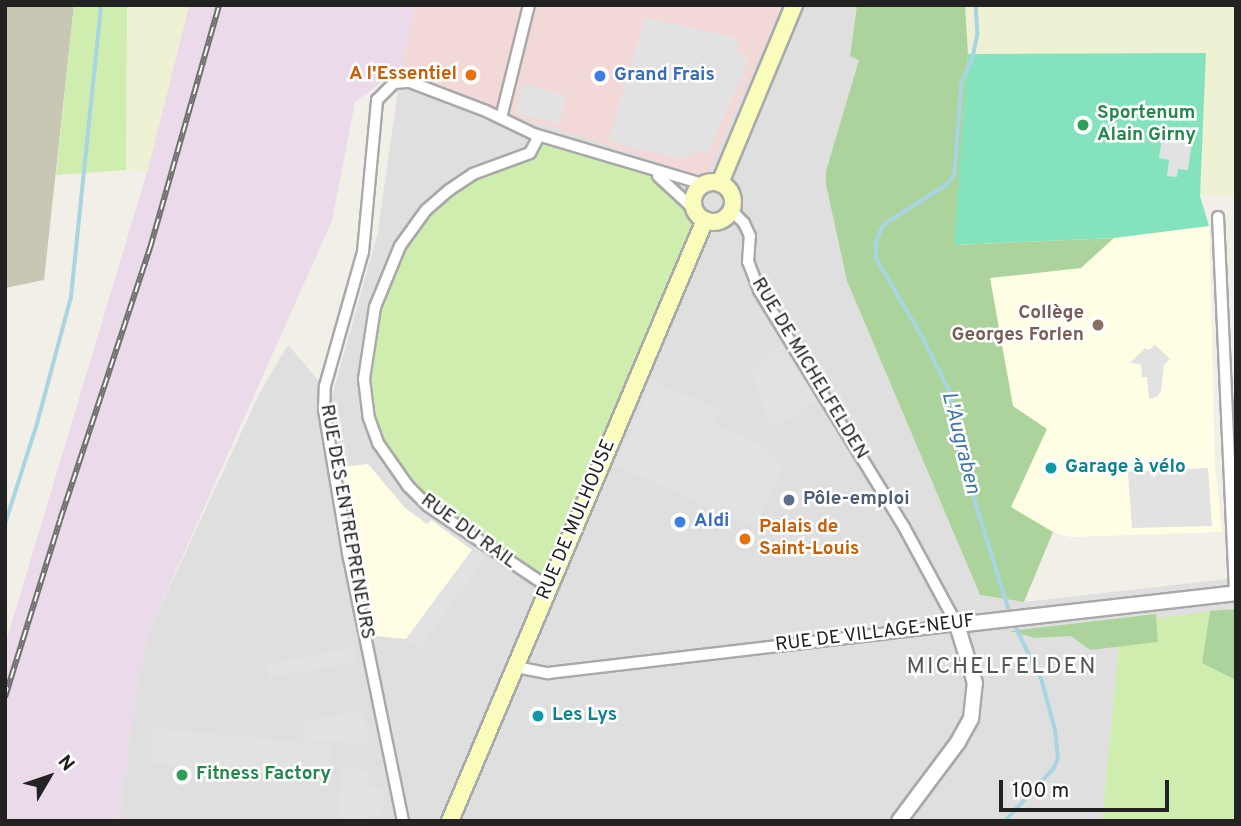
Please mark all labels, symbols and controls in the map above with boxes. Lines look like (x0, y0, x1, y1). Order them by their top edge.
place label: A l'Essentiel (348, 64, 457, 86)
place label: Grand Frais (614, 65, 715, 87)
marker: A l'Essentiel (463, 67, 479, 83)
marker: Grand Frais (592, 68, 608, 84)
place label: Sportenum Alain Girny (1097, 103, 1196, 147)
marker: Sportenum Alain Girny (1075, 117, 1091, 133)
street label: RUE DE MICHELFELDEN (746, 274, 872, 464)
place label: Collège Georges Forlen (951, 303, 1084, 347)
marker: Collège Georges Forlen (1090, 317, 1106, 333)
water label: L'Augraben (935, 389, 985, 497)
street label: RUE DES ENTREPRENEURS (314, 403, 378, 641)
street label: RUE DE MULHOUSE (533, 436, 621, 604)
place label: Garage à vélo (1065, 457, 1186, 479)
marker: Garage à vélo (1043, 460, 1059, 476)
place label: Pôle-emploi (803, 489, 910, 511)
street label: RUE DU RAIL (416, 490, 520, 574)
marker: Pôle-emploi (781, 492, 797, 508)
place label: Aldi (694, 511, 729, 533)
marker: Aldi (672, 514, 688, 530)
place label: Palais de Saint-Louis (759, 517, 859, 561)
marker: Palais de Saint-Louis (737, 531, 753, 547)
street label: RUE DE VILLAGE-NEUF (774, 610, 976, 658)
district label: MICHELFELDEN (908, 654, 1096, 682)
place label: Les Lys (552, 705, 617, 727)
marker: Les Lys (530, 708, 546, 724)
north arrow (14, 742, 84, 812)
text: N (52, 751, 79, 777)
place label: Fitness Factory (196, 764, 331, 786)
scale bar (1003, 766, 1173, 810)
marker: Fitness Factory (174, 767, 190, 783)
text: 100 m (1012, 778, 1069, 805)

